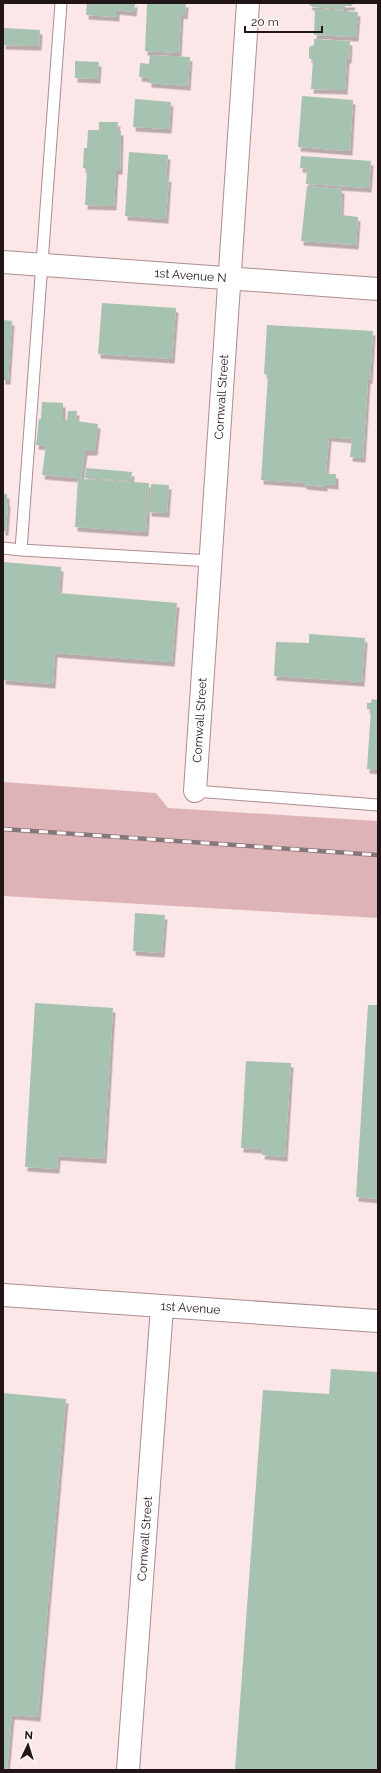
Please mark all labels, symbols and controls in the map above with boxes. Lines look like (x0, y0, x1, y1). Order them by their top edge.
scale bar (245, 8, 322, 34)
text: 20 m (251, 15, 279, 29)
street label: 1st Avenue N (154, 266, 227, 285)
street label: Cornwall Street (212, 354, 231, 440)
street label: Cornwall Street (190, 677, 210, 763)
street label: 1st Avenue (160, 1299, 221, 1317)
street label: Cornwall Street (135, 1496, 155, 1582)
north arrow (8, 1725, 48, 1765)
text: N (24, 1729, 33, 1742)

